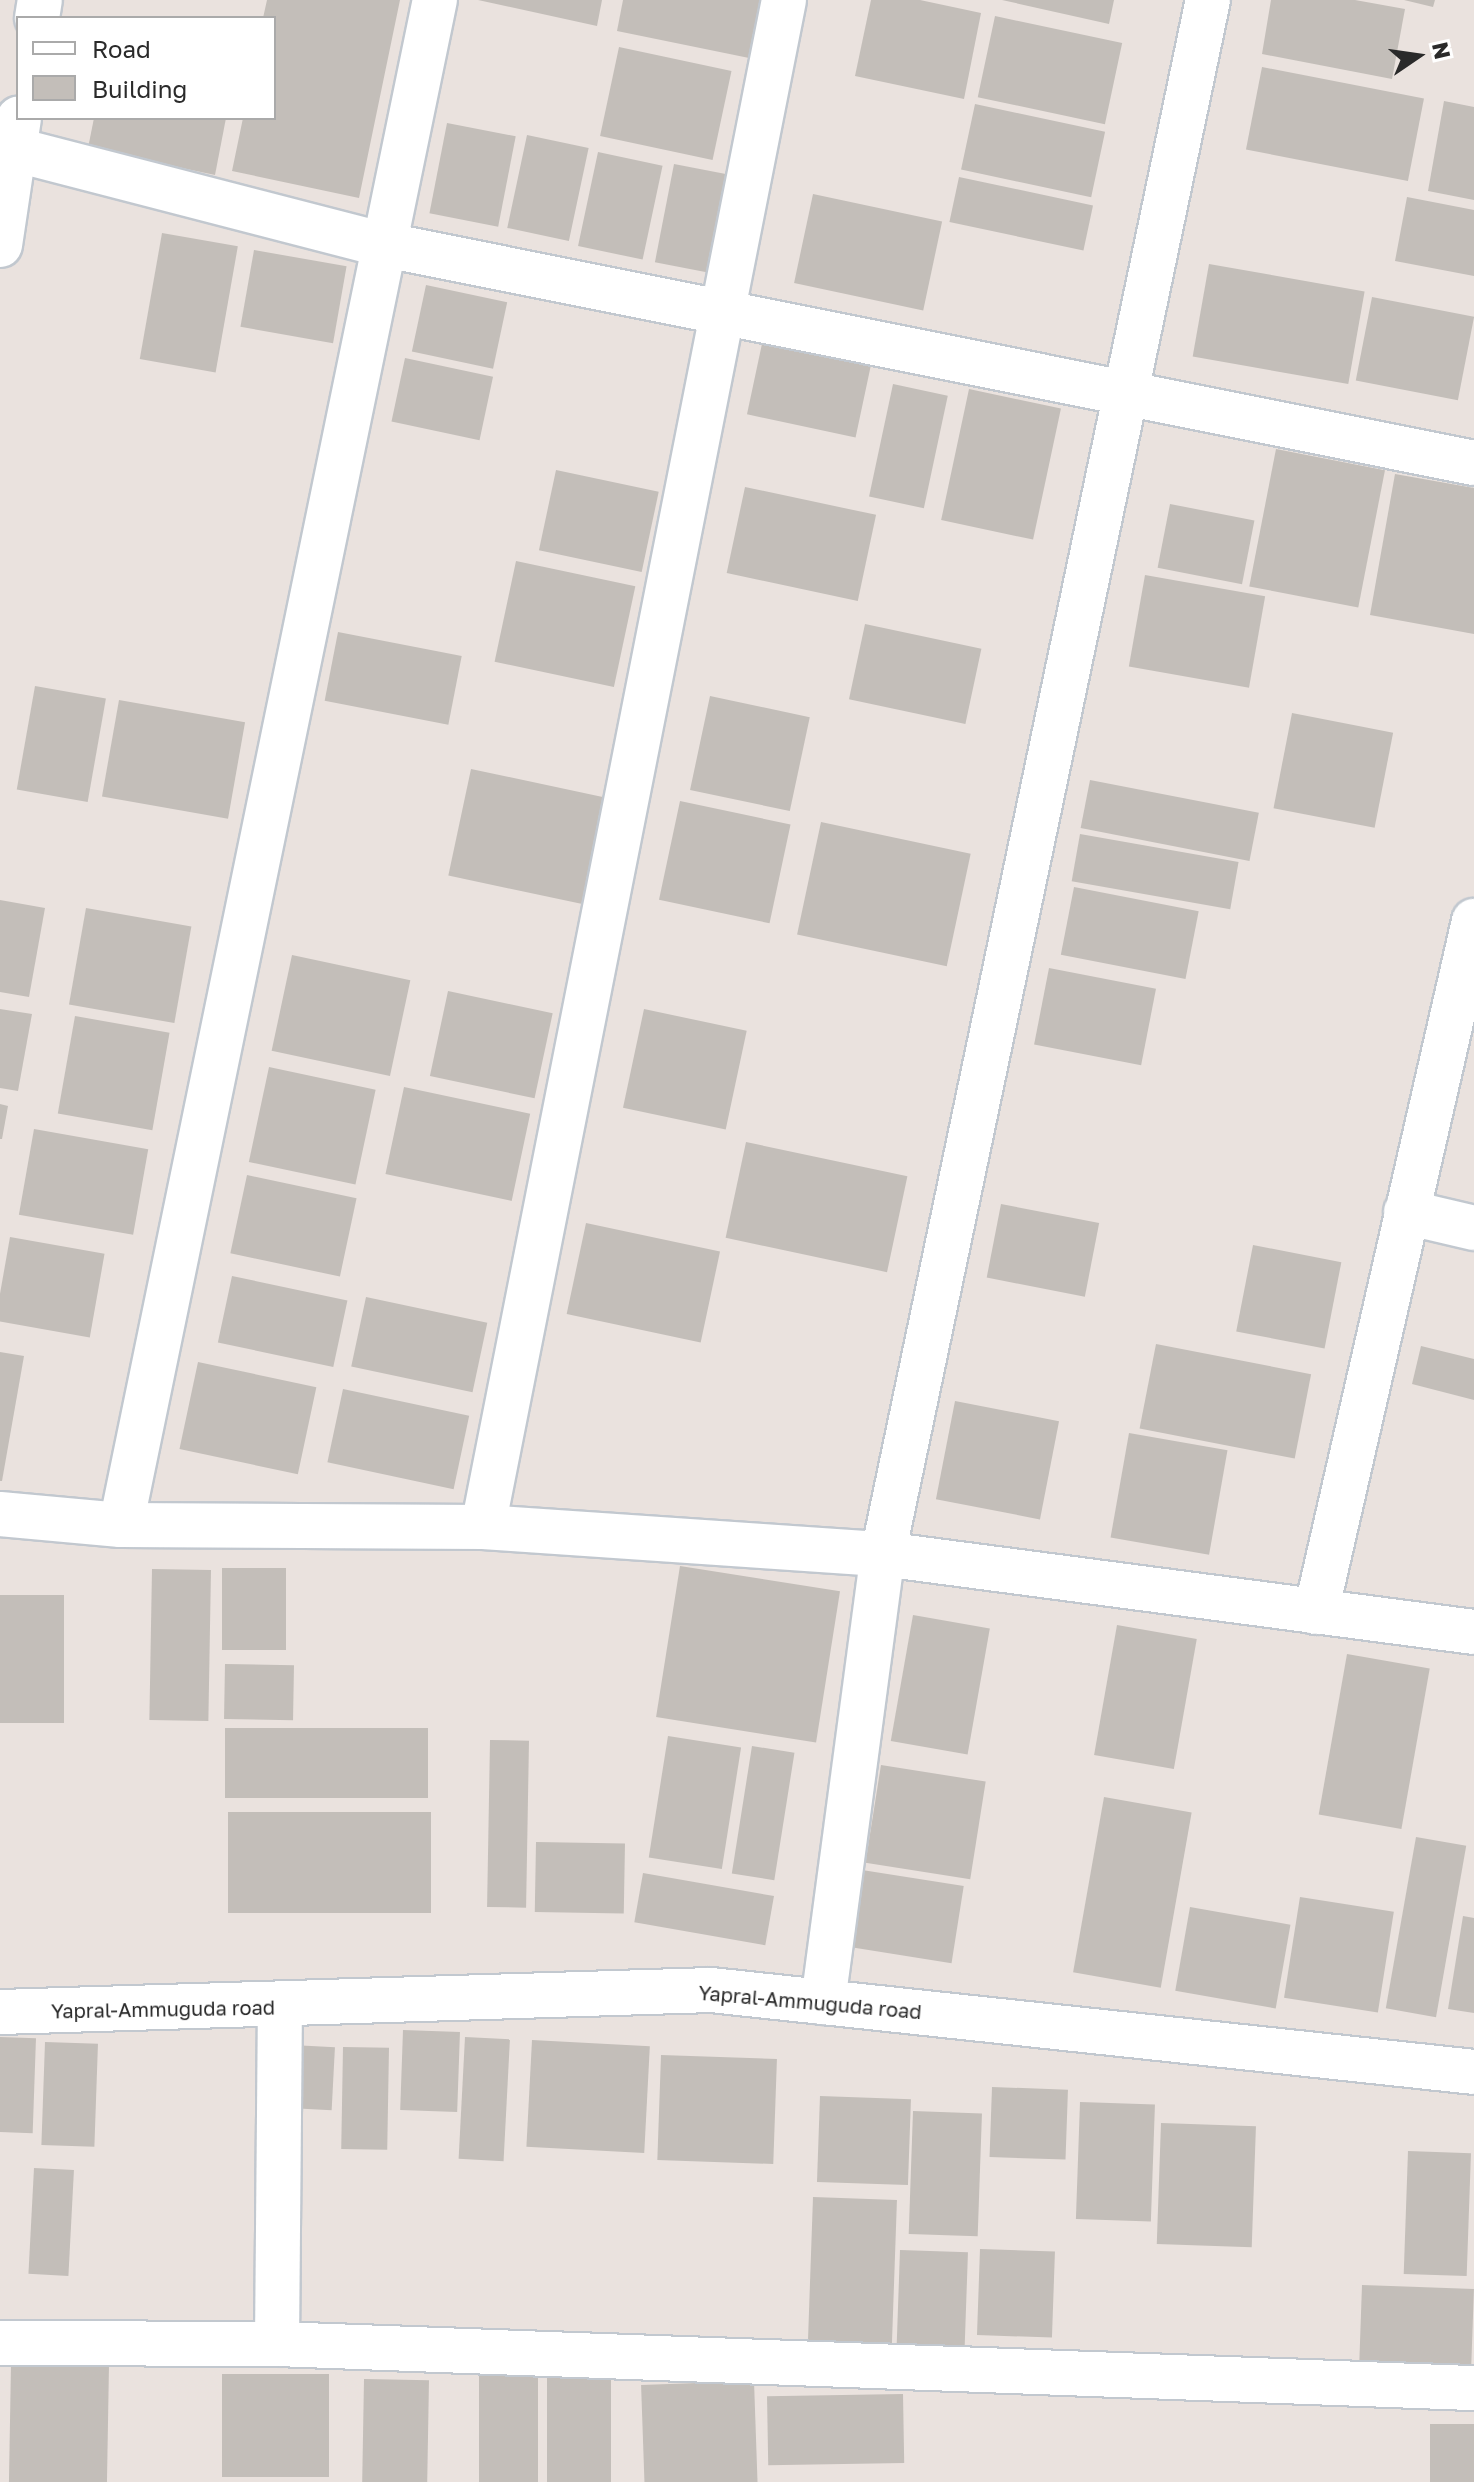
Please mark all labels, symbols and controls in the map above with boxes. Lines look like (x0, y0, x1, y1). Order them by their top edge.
legend (16, 16, 276, 120)
north arrow (1378, 16, 1458, 96)
text: Road (92, 34, 151, 63)
text: N (1427, 39, 1457, 62)
text: Building (92, 74, 187, 103)
street label: Yapral-Ammuguda road (697, 1980, 923, 2024)
street label: Yapral-Ammuguda road (51, 1995, 275, 2023)

